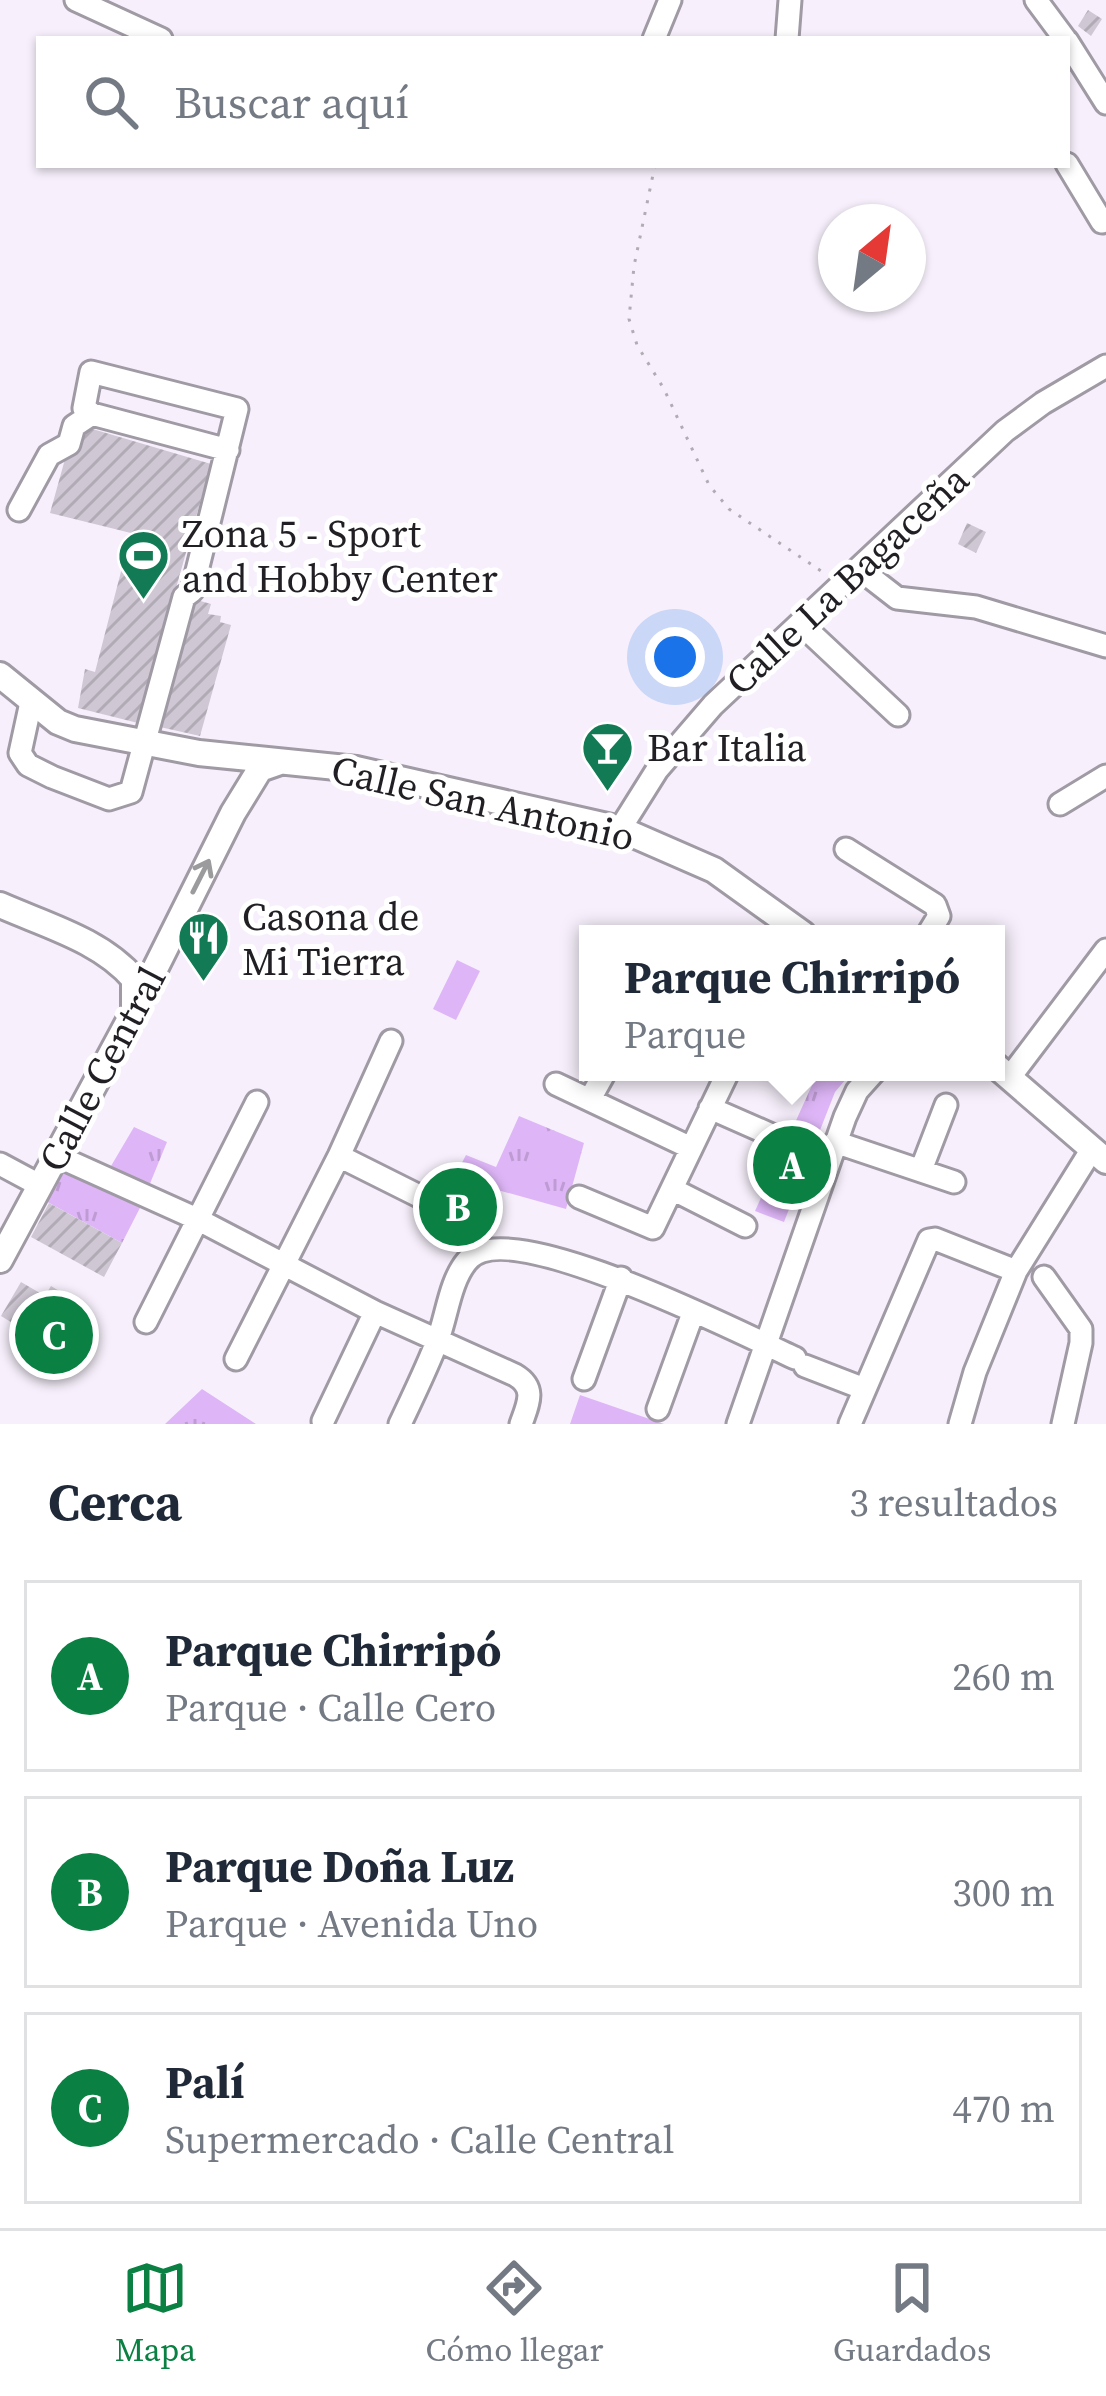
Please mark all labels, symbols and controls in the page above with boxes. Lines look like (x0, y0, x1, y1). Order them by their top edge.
search box (36, 36, 1070, 168)
icon: search (78, 69, 144, 135)
text: Buscar aquí (174, 71, 409, 133)
north arrow (818, 204, 926, 312)
street label: Calle La Bagaceña (714, 453, 980, 707)
place label: Zona 5 - Sport and Hobby Center (182, 507, 498, 605)
sports icon: Zona 5 - Sport and Hobby Center (115, 527, 171, 601)
your location (645, 627, 705, 687)
bar icon: Bar Italia (580, 719, 636, 793)
place label: Bar Italia (647, 721, 807, 774)
street label: Calle San Antonio (326, 742, 640, 864)
one-way arrow (191, 859, 213, 895)
place label: Casona de Mi Tierra (242, 890, 419, 988)
restaurant icon: Casona de Mi Tierra (175, 910, 231, 984)
popup (579, 925, 1005, 1081)
text: Parque Chirripó (624, 946, 960, 1008)
street label: Calle Central (26, 957, 178, 1181)
text: Parque (624, 1008, 747, 1061)
pin: A (753, 1120, 831, 1210)
pin: B (419, 1162, 497, 1252)
pin: C (15, 1290, 93, 1380)
text: Cerca (48, 1467, 182, 1537)
text: 3 resultados (849, 1476, 1058, 1529)
text: Parque Chirripó (165, 1619, 501, 1681)
text: A (77, 1650, 103, 1703)
text: 260 m (952, 1650, 1055, 1703)
text: Parque · Calle Cero (165, 1681, 496, 1734)
text: Parque Doña Luz (165, 1835, 514, 1897)
text: B (77, 1866, 103, 1919)
text: 300 m (952, 1866, 1055, 1919)
text: Parque · Avenida Uno (165, 1897, 538, 1950)
text: Palí (165, 2051, 245, 2113)
text: C (78, 2082, 102, 2135)
text: 470 m (952, 2082, 1055, 2135)
text: Supermercado · Calle Central (165, 2113, 674, 2166)
tab: Mapa (115, 2255, 196, 2372)
tab: Cómo llegar (425, 2255, 603, 2372)
tab: Guardados (833, 2255, 991, 2372)

